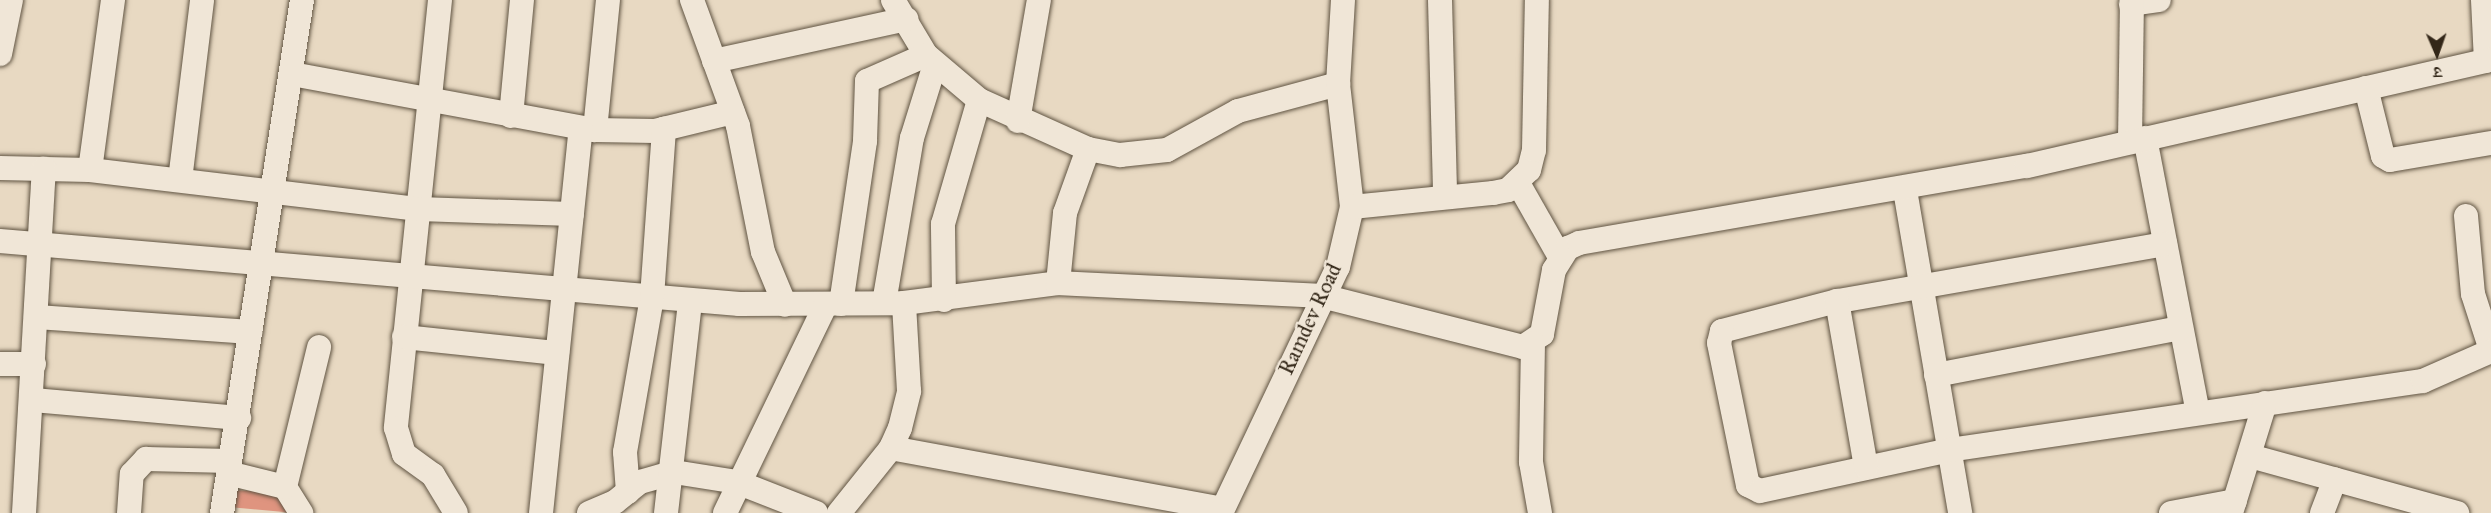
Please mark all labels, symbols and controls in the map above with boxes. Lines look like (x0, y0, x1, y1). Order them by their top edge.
north arrow (2407, 24, 2467, 84)
text: उ (2433, 63, 2442, 82)
street label: Ramdev Road (1273, 259, 1347, 379)

